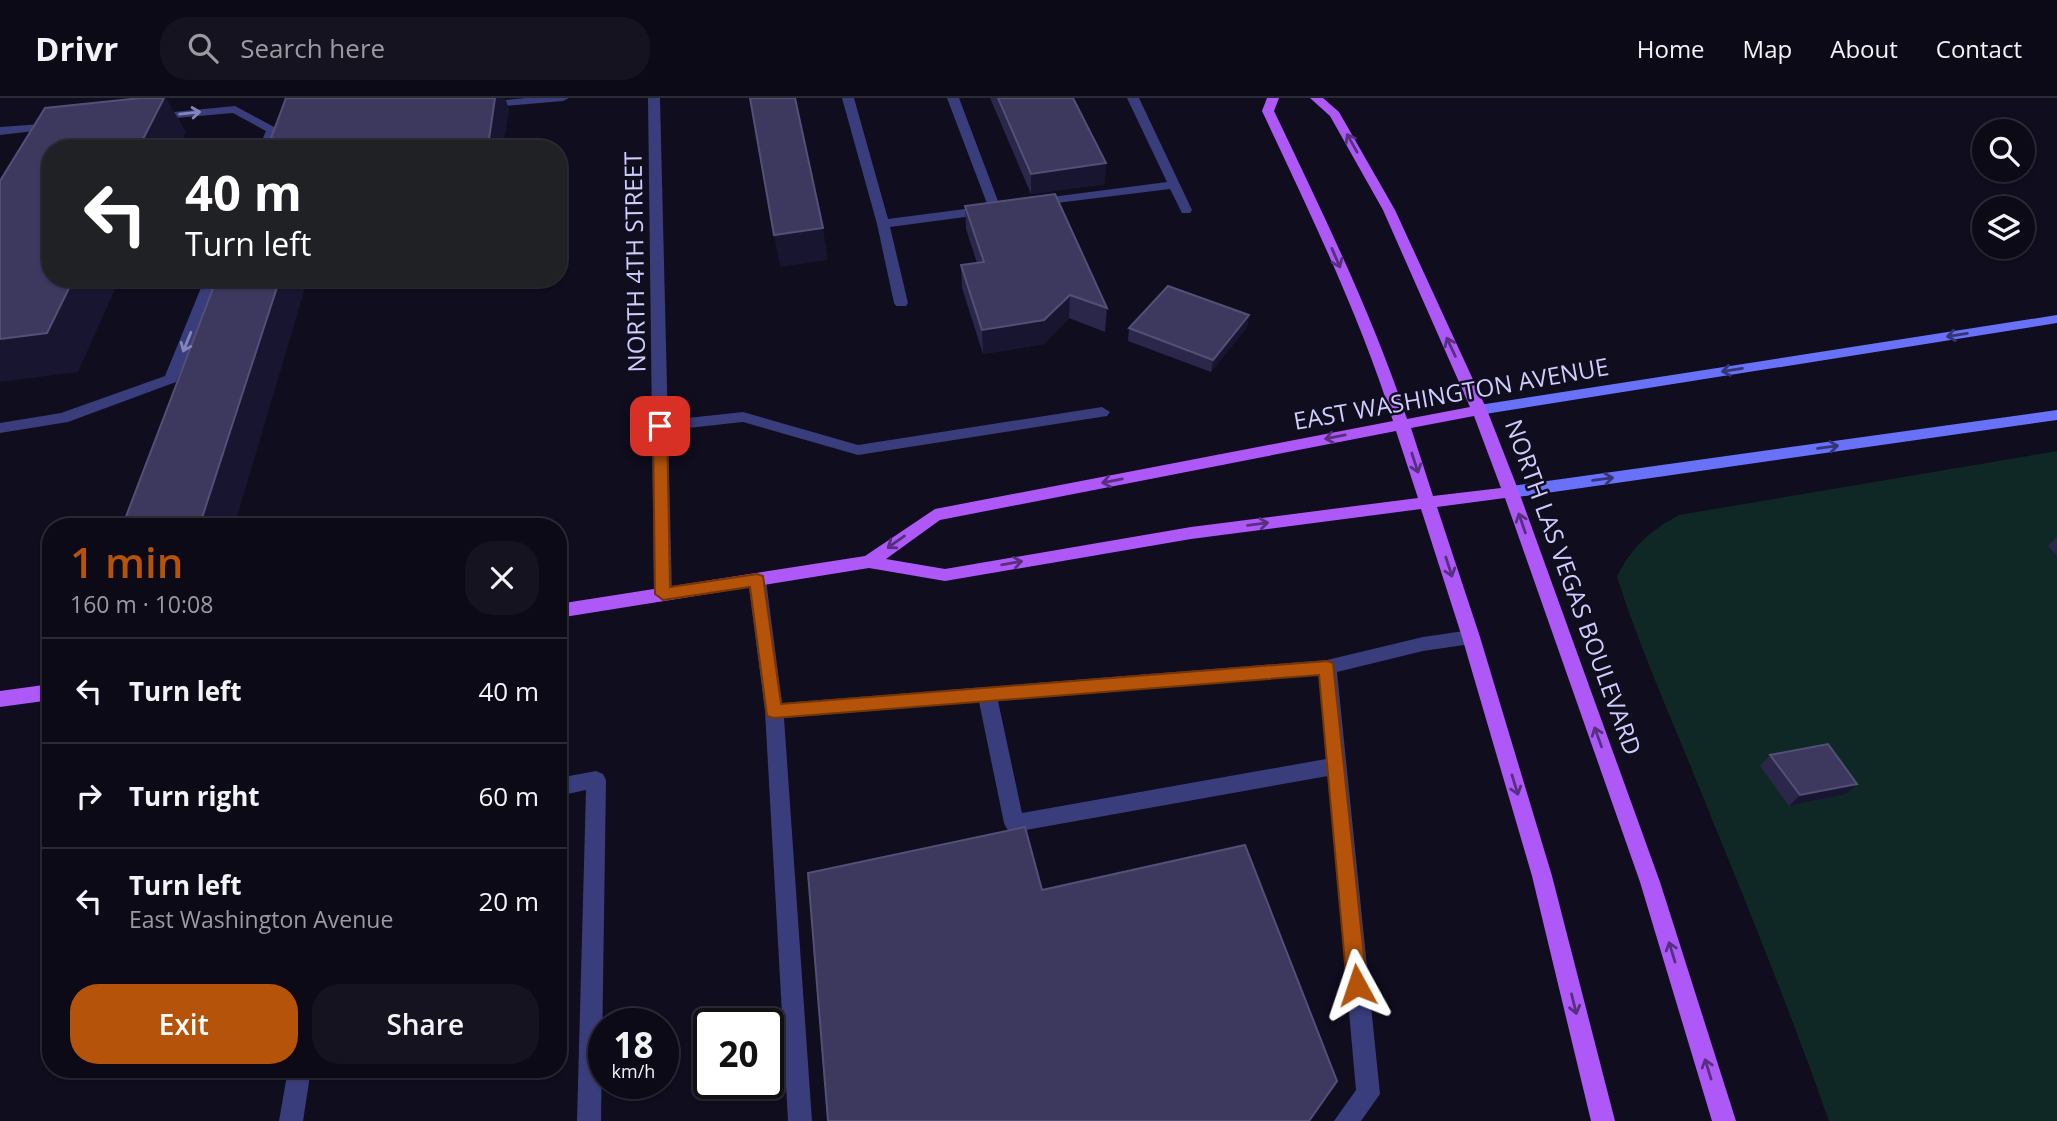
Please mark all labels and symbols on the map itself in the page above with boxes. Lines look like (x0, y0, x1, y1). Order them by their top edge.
one-way arrow (178, 106, 201, 119)
one-way arrow (1345, 133, 1358, 154)
street label: NORTH 4TH STREET (616, 151, 652, 373)
one-way arrow (1330, 246, 1343, 268)
one-way arrow (1946, 329, 1968, 342)
one-way arrow (179, 330, 192, 352)
one-way arrow (1444, 337, 1458, 358)
street label: EAST WASHINGTON AVENUE (1291, 349, 1611, 437)
one-way arrow (1721, 364, 1744, 377)
pin (630, 396, 690, 456)
street label: NORTH LAS VEGAS BOULEVARD (1498, 415, 1650, 759)
one-way arrow (1324, 431, 1347, 445)
one-way arrow (1817, 441, 1839, 454)
one-way arrow (1409, 452, 1422, 474)
one-way arrow (1591, 472, 1614, 485)
one-way arrow (1101, 475, 1124, 488)
one-way arrow (1515, 512, 1527, 534)
one-way arrow (1247, 517, 1269, 530)
one-way arrow (887, 535, 906, 549)
one-way arrow (1000, 556, 1023, 569)
one-way arrow (1443, 556, 1456, 578)
one-way arrow (1591, 726, 1603, 748)
one-way arrow (1509, 774, 1522, 796)
one-way arrow (1665, 941, 1678, 963)
position arrow (1320, 948, 1394, 1022)
one-way arrow (1568, 993, 1581, 1015)
speed limit sign: 20 (693, 1008, 784, 1099)
one-way arrow (1701, 1058, 1714, 1080)

